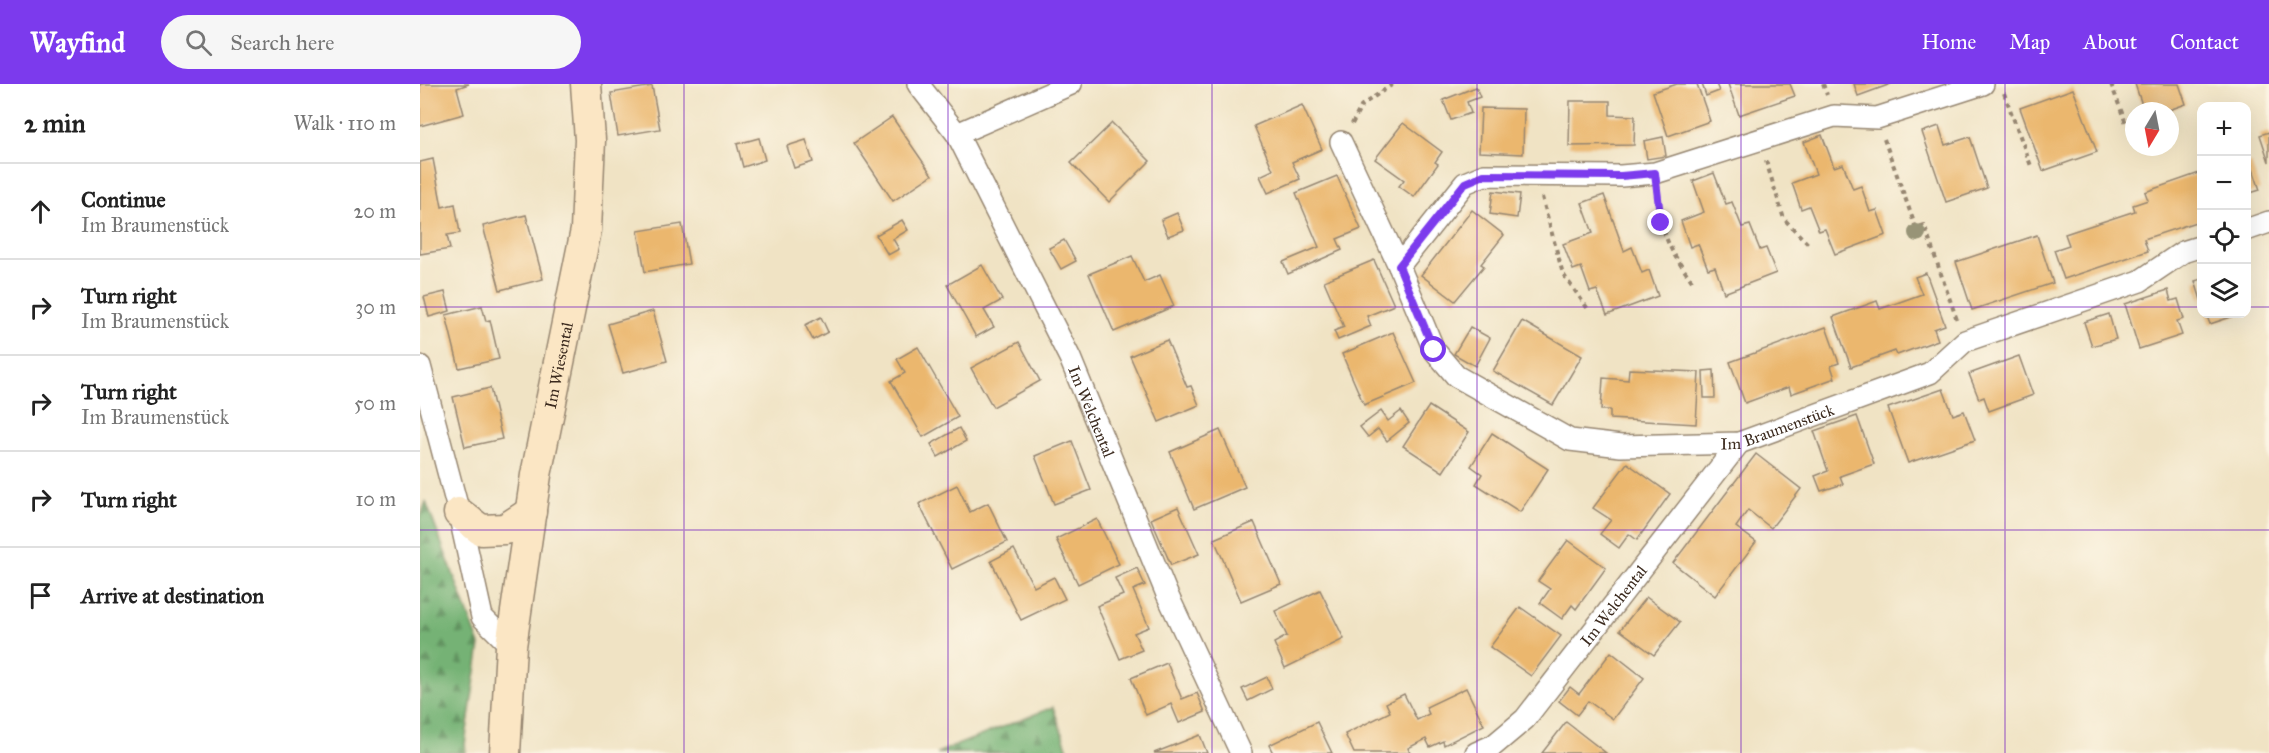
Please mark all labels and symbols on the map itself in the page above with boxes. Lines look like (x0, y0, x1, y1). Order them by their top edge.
north arrow (2125, 102, 2179, 156)
route end (1647, 209, 1673, 235)
street label: Im Wiesental (540, 320, 577, 410)
route start (1420, 336, 1446, 362)
street label: Im Welchental (1065, 363, 1119, 460)
street label: Im Braumenstück (1720, 399, 1837, 453)
street label: Im Welchental (1576, 561, 1651, 649)

